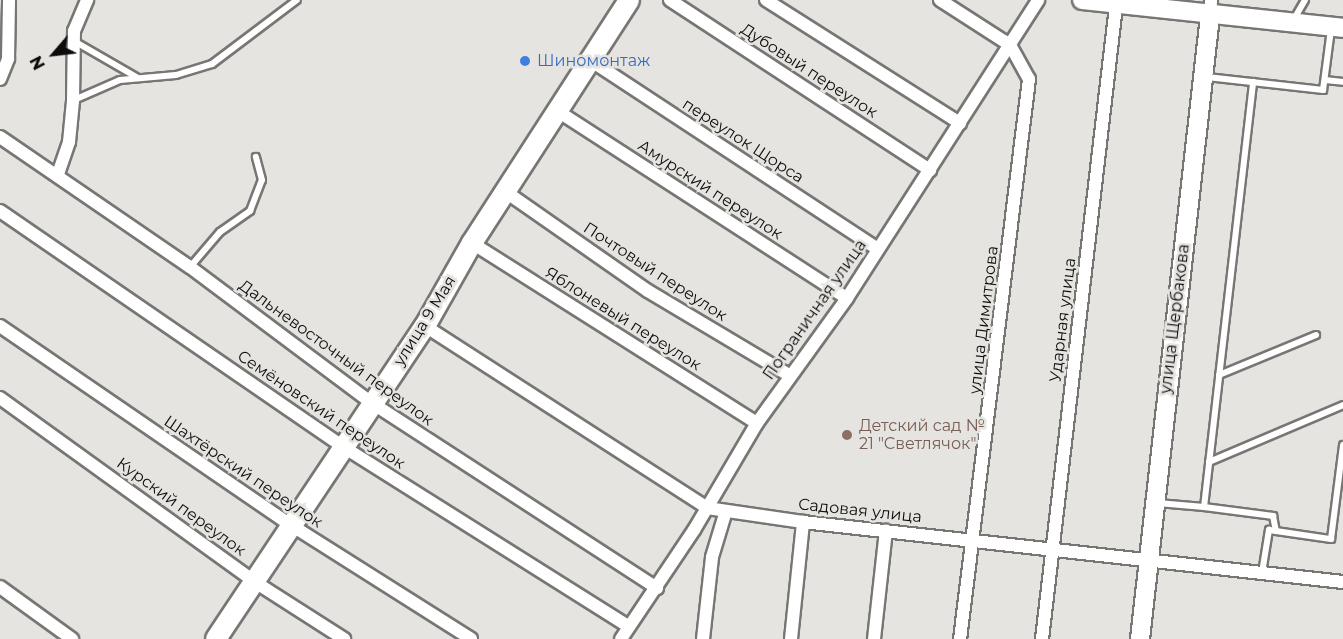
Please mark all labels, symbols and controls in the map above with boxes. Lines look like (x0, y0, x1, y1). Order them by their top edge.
street label: Дубовый переулок (737, 20, 881, 122)
north arrow (24, 24, 84, 84)
place label: Шиномонтаж (537, 51, 650, 71)
text: N (26, 53, 49, 73)
marker: Шиномонтаж (518, 54, 532, 68)
street label: переулок Щорса (679, 95, 807, 187)
street label: Амурский переулок (634, 136, 786, 244)
street label: Почтовый переулок (580, 218, 730, 326)
street label: Пограничная улица (759, 236, 871, 384)
street label: улица Щербакова (1156, 243, 1194, 395)
street label: улица Димитрова (965, 245, 1003, 395)
street label: Ударная улица (1046, 257, 1080, 383)
street label: Яблоневый переулок (542, 263, 704, 375)
street label: улица 9 Мая (390, 272, 460, 370)
street label: Дальневосточный переулок (235, 276, 437, 430)
street label: Семёновский переулок (233, 347, 409, 473)
street label: Шахтёрский переулок (160, 412, 326, 532)
place label: Детский сад № 21 "Светлячок" (859, 416, 985, 454)
marker: Детский сад № 21 "Светлячок" (840, 428, 854, 442)
street label: Курский переулок (113, 454, 249, 560)
street label: Садовая улица (797, 495, 923, 527)

